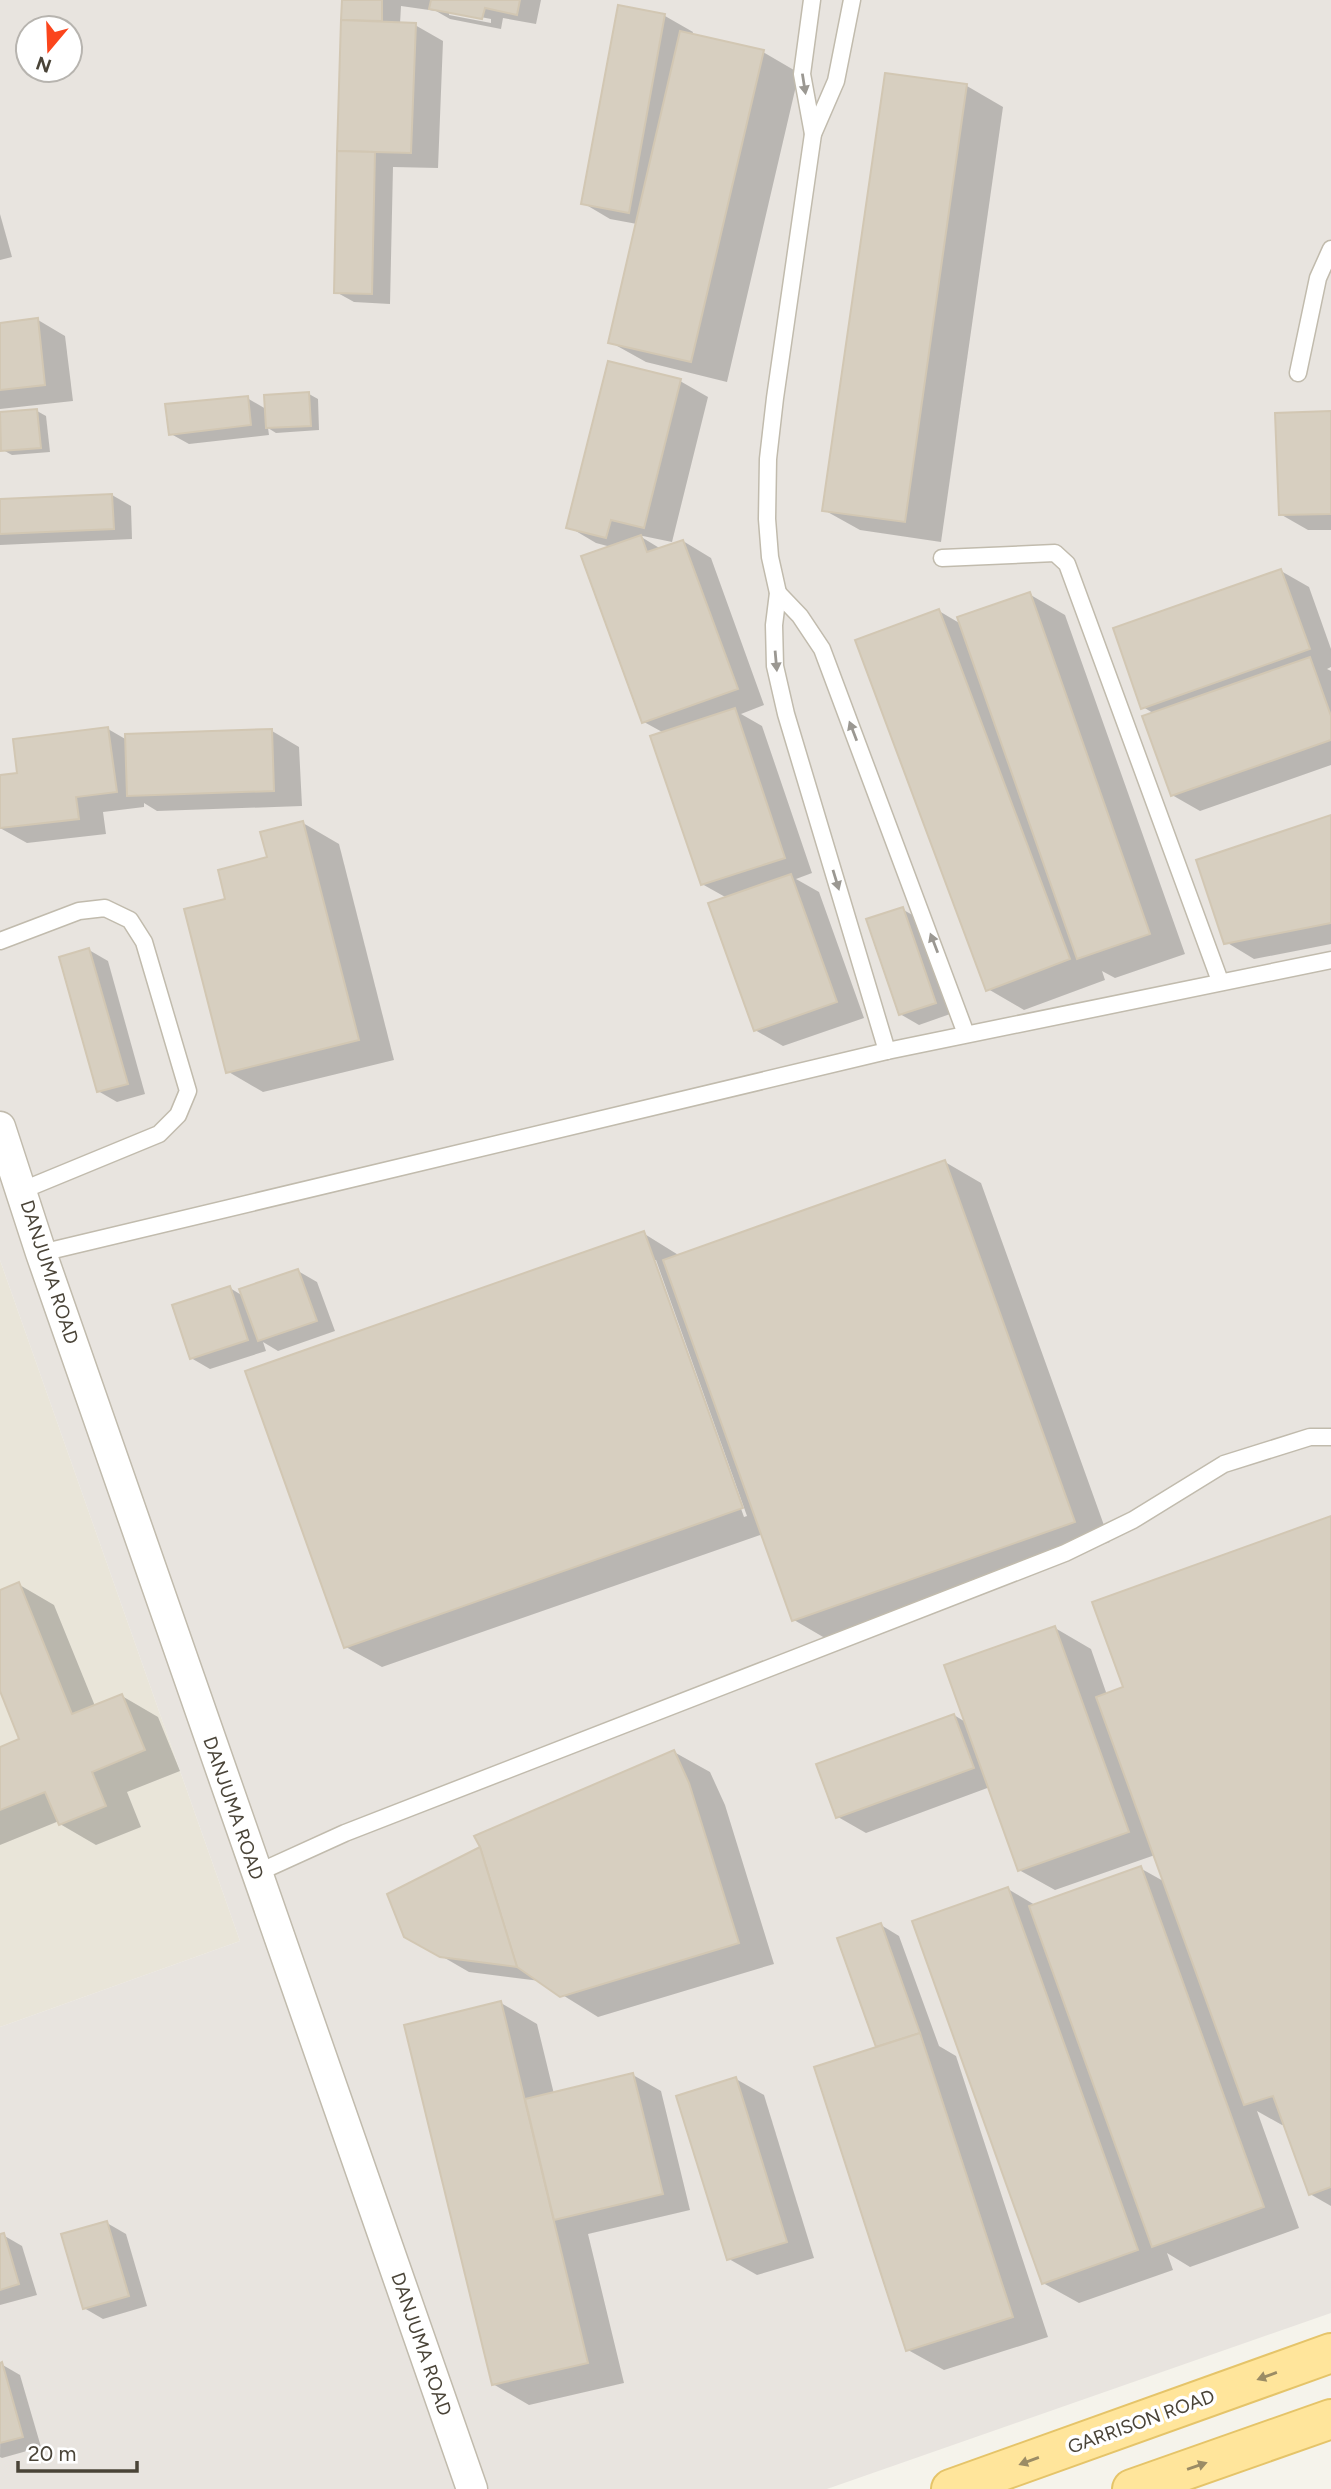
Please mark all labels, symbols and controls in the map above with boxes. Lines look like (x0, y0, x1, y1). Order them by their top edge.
north arrow (14, 14, 84, 84)
text: N (33, 51, 54, 78)
one-way arrow (799, 74, 810, 96)
one-way arrow (771, 650, 782, 672)
one-way arrow (847, 720, 858, 741)
one-way arrow (831, 870, 841, 891)
one-way arrow (928, 933, 939, 954)
street label: DANJUMA ROAD (15, 1197, 84, 1347)
street label: DANJUMA ROAD (198, 1733, 269, 1883)
street label: DANJUMA ROAD (386, 2269, 457, 2419)
one-way arrow (1256, 2371, 1277, 2382)
street label: GARRISON ROAD (1065, 2384, 1218, 2459)
scale bar (18, 2430, 136, 2474)
text: 20 m (28, 2441, 76, 2466)
one-way arrow (1019, 2456, 1040, 2467)
one-way arrow (1186, 2460, 1207, 2471)

